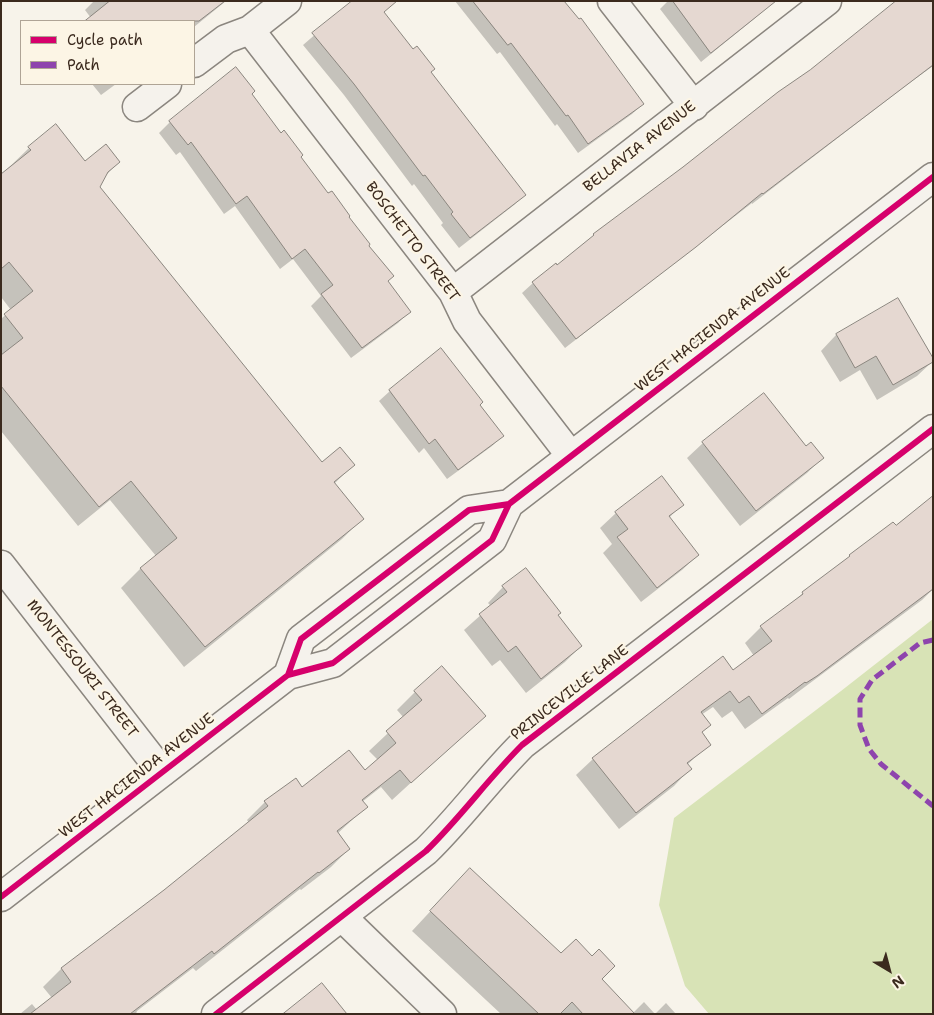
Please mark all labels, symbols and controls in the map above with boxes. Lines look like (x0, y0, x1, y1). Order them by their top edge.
legend (20, 20, 195, 85)
text: Cycle path (67, 30, 143, 50)
text: Path (67, 55, 100, 75)
street label: BELLAVIA AVENUE (580, 97, 700, 197)
street label: BOSCHETTO STREET (361, 179, 463, 305)
street label: WEST HACIENDA AVENUE (632, 264, 794, 396)
street label: MONTESSOURI STREET (23, 596, 141, 742)
street label: PRINCEVILLE LANE (508, 641, 632, 745)
street label: WEST HACIENDA AVENUE (56, 710, 218, 842)
north arrow (864, 945, 914, 995)
text: N (888, 971, 908, 993)

